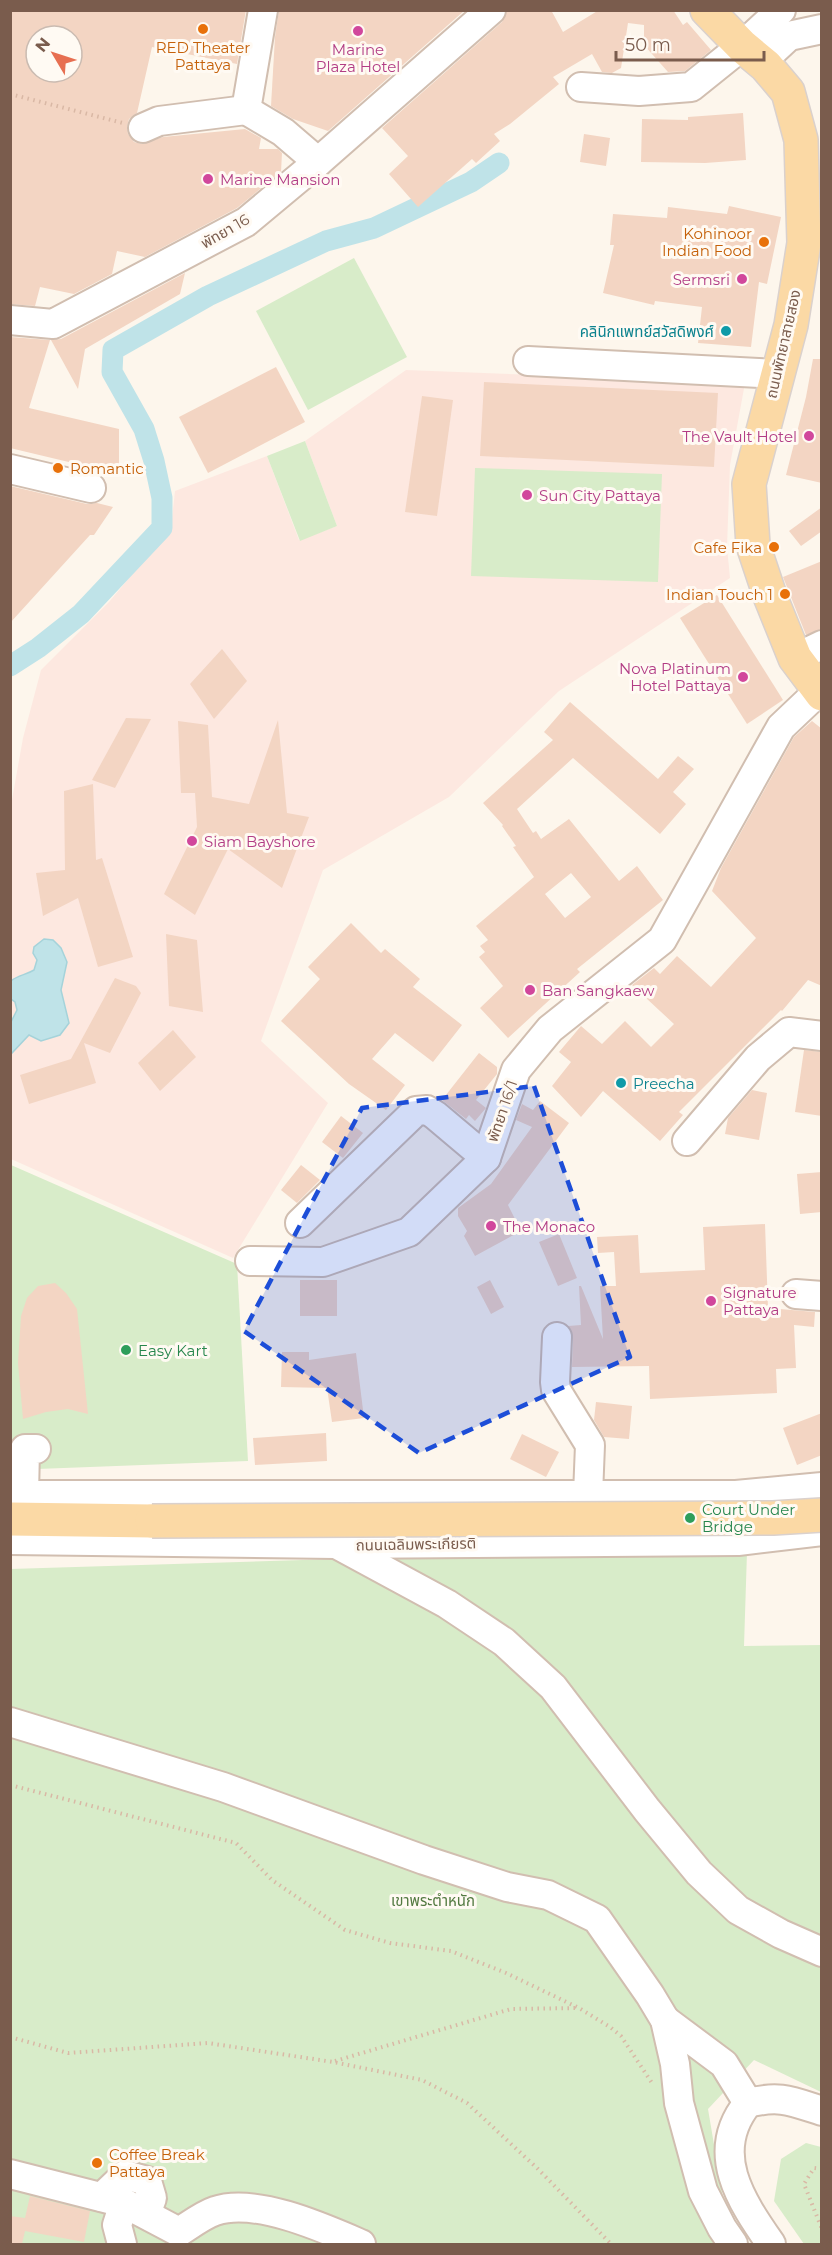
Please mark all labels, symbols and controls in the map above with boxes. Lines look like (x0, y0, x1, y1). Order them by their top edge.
marker: RED Theater Pattaya (196, 22, 210, 36)
north arrow (24, 24, 84, 84)
marker: Marine Plaza Hotel (351, 24, 365, 38)
scale bar (616, 24, 764, 62)
text: N (31, 34, 54, 56)
text: 50 m (625, 34, 671, 56)
place label: RED Theater Pattaya (156, 38, 250, 74)
place label: Marine Plaza Hotel (316, 40, 400, 76)
place label: Marine Mansion (220, 170, 340, 189)
marker: Marine Mansion (201, 172, 215, 186)
street label: พัทยา 16 (197, 210, 253, 252)
place label: Kohinoor Indian Food (662, 224, 752, 260)
marker: Kohinoor Indian Food (757, 235, 771, 249)
place label: Sermsri (673, 270, 730, 289)
marker: Sermsri (735, 272, 749, 286)
street label: ถนนพัทยาสายสอง (761, 288, 805, 400)
place label: คลินิกแพทย์สวัสดิพงศ์ (580, 322, 714, 341)
marker: คลินิกแพทย์สวัสดิพงศ์ (719, 324, 733, 338)
place label: The Vault Hotel (682, 427, 797, 446)
marker: The Vault Hotel (802, 429, 816, 443)
place label: Romantic (70, 459, 144, 478)
marker: Romantic (51, 461, 65, 475)
place label: Sun City Pattaya (539, 486, 661, 505)
marker: Sun City Pattaya (520, 488, 534, 502)
place label: Cafe Fika (693, 538, 762, 557)
marker: Cafe Fika (767, 540, 781, 554)
place label: Indian Touch 1 (666, 585, 773, 604)
marker: Indian Touch 1 (778, 587, 792, 601)
place label: Nova Platinum Hotel Pattaya (619, 659, 731, 695)
marker: Nova Platinum Hotel Pattaya (736, 670, 750, 684)
place label: Siam Bayshore (204, 832, 316, 851)
marker: Siam Bayshore (185, 834, 199, 848)
place label: Ban Sangkaew (542, 981, 655, 1000)
marker: Ban Sangkaew (523, 983, 537, 997)
place label: Preecha (633, 1074, 695, 1093)
marker: Preecha (614, 1076, 628, 1090)
street label: พัทยา 16/1 (483, 1078, 521, 1144)
place label: The Monaco (503, 1217, 595, 1236)
marker: The Monaco (484, 1219, 498, 1233)
place label: Signature Pattaya (723, 1283, 797, 1319)
marker: Signature Pattaya (704, 1294, 718, 1308)
place label: Easy Kart (138, 1341, 208, 1360)
marker: Easy Kart (119, 1343, 133, 1357)
place label: Court Under Bridge (702, 1500, 795, 1536)
marker: Court Under Bridge (683, 1511, 697, 1525)
street label: ถนนเฉลิมพระเกียรติ (356, 1533, 476, 1555)
park label: เขาพระตำหนัก (391, 1891, 475, 1910)
place label: Coffee Break Pattaya (109, 2145, 205, 2181)
marker: Coffee Break Pattaya (90, 2156, 104, 2170)

